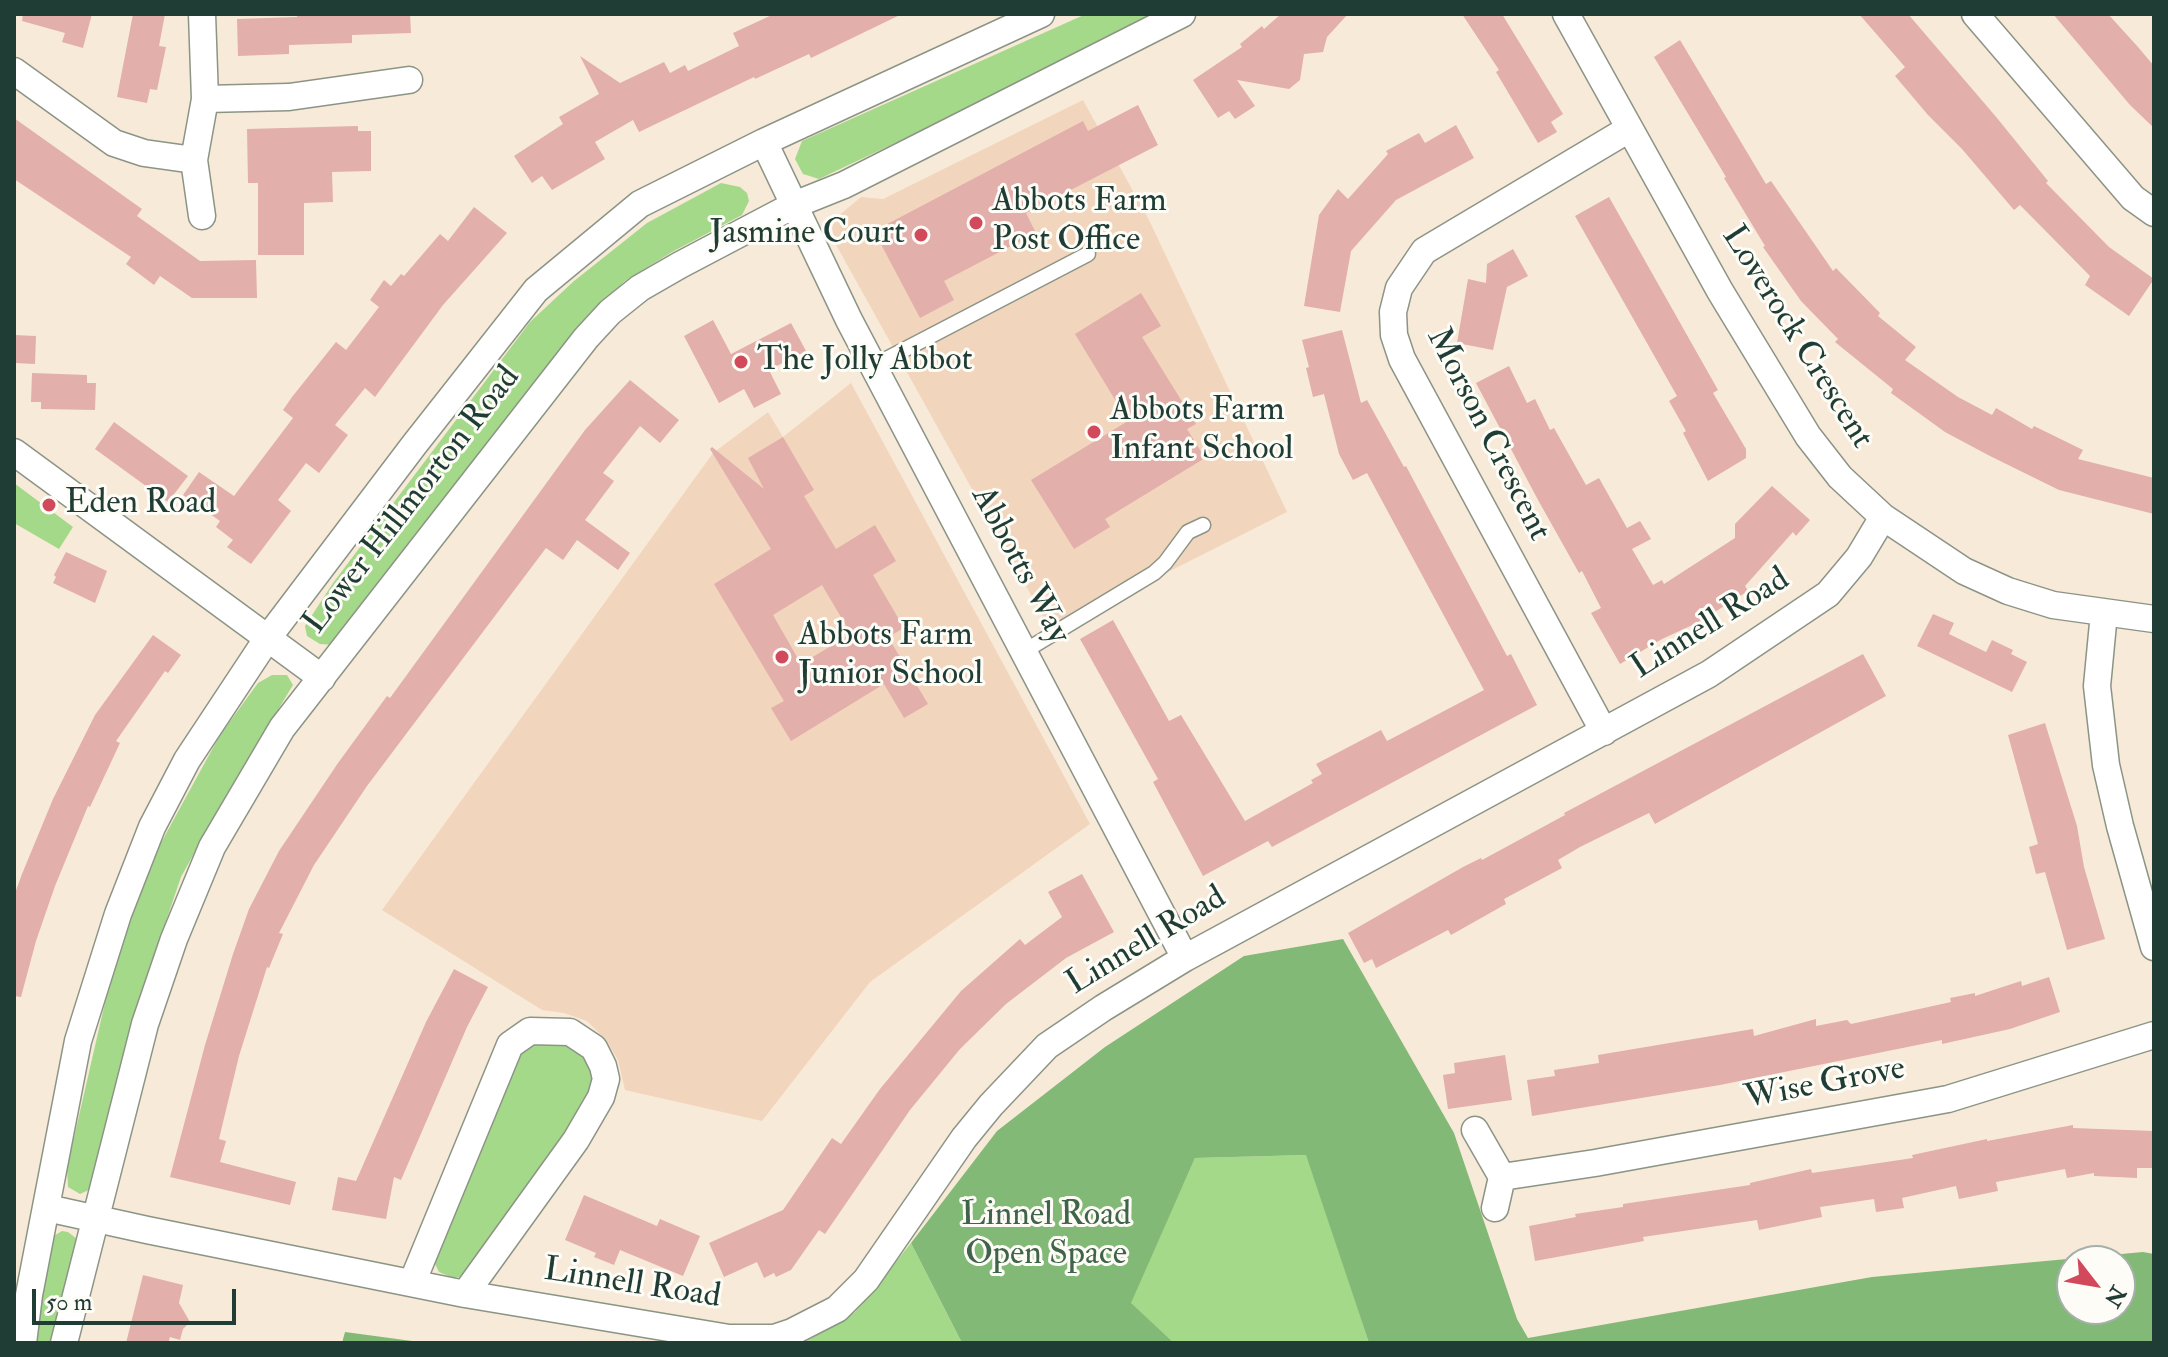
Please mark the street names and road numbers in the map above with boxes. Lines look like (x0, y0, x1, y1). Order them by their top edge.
street label: Loverock Crescent (1711, 219, 1881, 457)
street label: Morson Crescent (1416, 322, 1558, 548)
street label: Lower Hillmorton Road (296, 359, 530, 643)
street label: Abbotts Way (961, 480, 1077, 652)
street label: Linnell Road (1624, 560, 1798, 690)
street label: Linnell Road (1060, 879, 1234, 1005)
street label: Wise Grove (1741, 1049, 1909, 1121)
street label: Linnell Road (541, 1251, 723, 1319)

